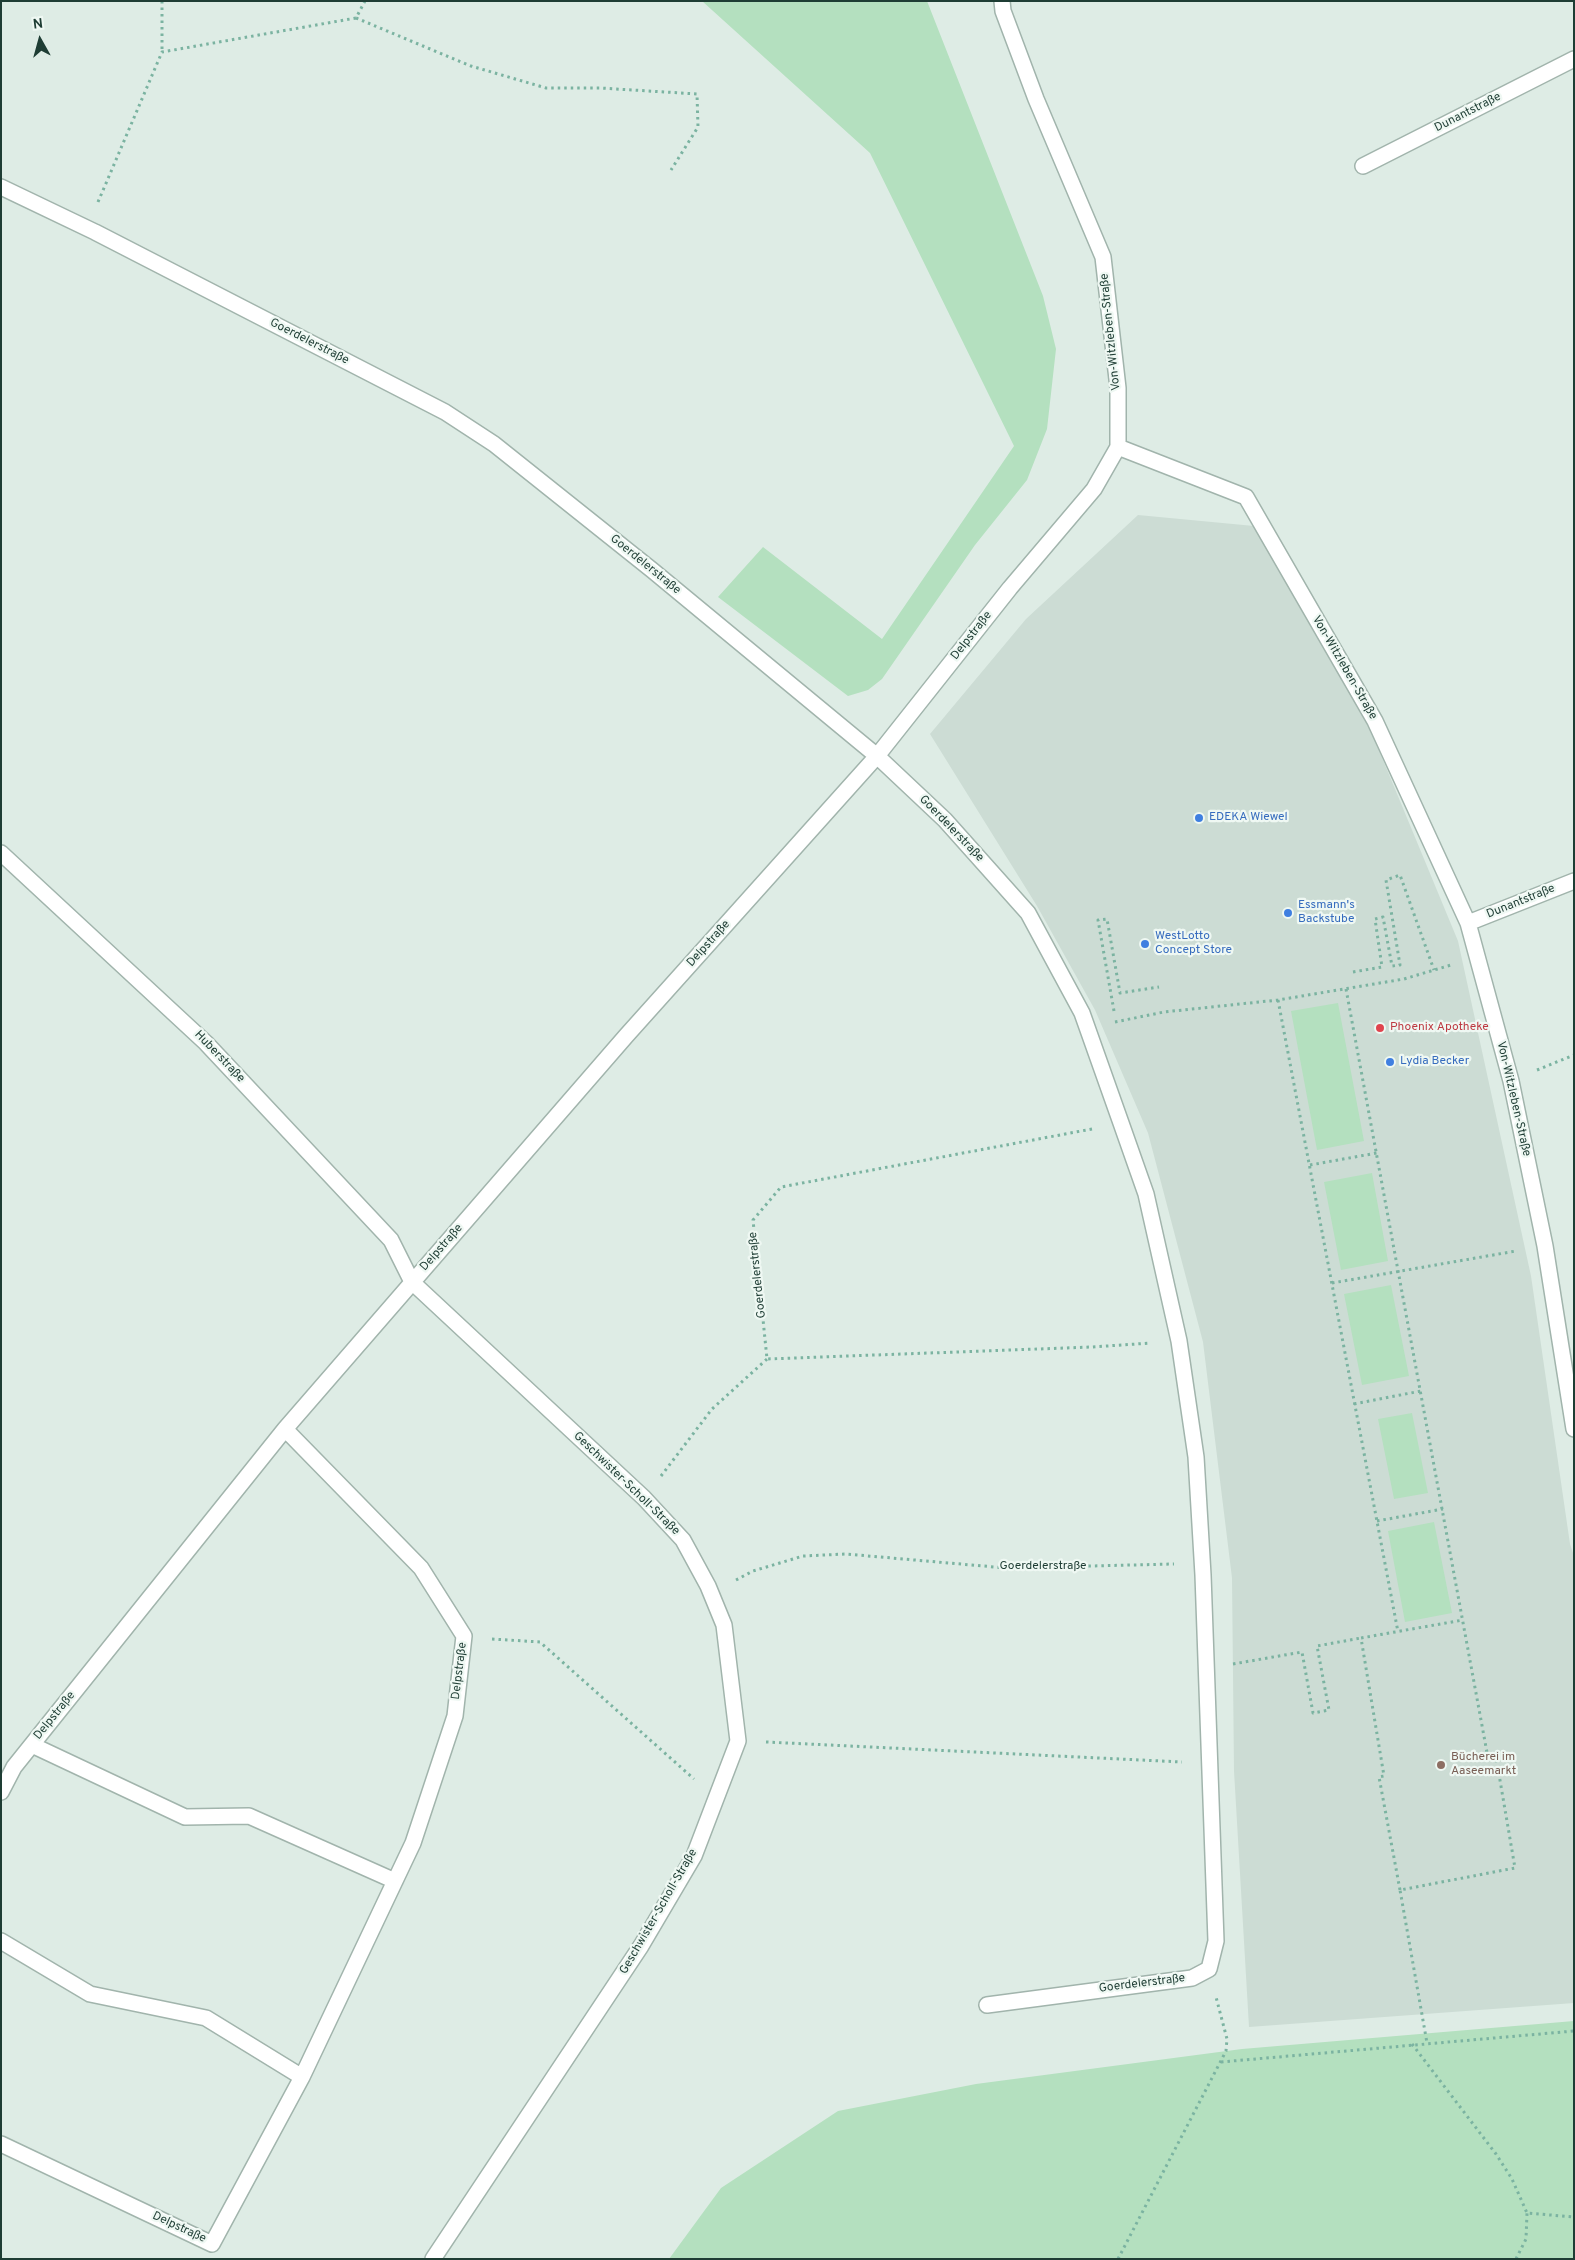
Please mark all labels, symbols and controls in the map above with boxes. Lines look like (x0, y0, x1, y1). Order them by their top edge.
north arrow (15, 15, 65, 65)
text: N (32, 16, 44, 34)
street label: Dunantstraße (1432, 90, 1504, 136)
street label: Von-Witzleben-Straße (1098, 273, 1124, 391)
street label: Goerdelerstraße (267, 316, 351, 368)
street label: Goerdelerstraße (607, 532, 683, 598)
street label: Delpstraße (949, 609, 995, 663)
street label: Von-Witzleben-Straße (1308, 613, 1380, 723)
street label: Goerdelerstraße (916, 793, 986, 865)
place label: EDEKA Wiewel (1209, 811, 1288, 825)
marker: EDEKA Wiewel (1193, 812, 1205, 824)
street label: Dunantstraße (1485, 882, 1557, 922)
place label: Essmann's Backstube (1298, 899, 1355, 927)
marker: Essmann's Backstube (1282, 907, 1294, 919)
street label: Delpstraße (684, 918, 734, 970)
place label: WestLotto Concept Store (1155, 930, 1232, 958)
marker: WestLotto Concept Store (1139, 938, 1151, 950)
place label: Phoenix Apotheke (1390, 1021, 1489, 1035)
marker: Phoenix Apotheke (1374, 1022, 1386, 1034)
street label: Huberstraße (191, 1028, 247, 1086)
street label: Von-Witzleben-Straße (1493, 1040, 1533, 1158)
place label: Lydia Becker (1400, 1055, 1469, 1069)
marker: Lydia Becker (1384, 1056, 1396, 1068)
street label: Delpstraße (418, 1222, 466, 1274)
street label: Goerdelerstraße (746, 1231, 770, 1319)
street label: Geschwister-Scholl-Straße (570, 1429, 682, 1539)
street label: Goerdelerstraße (1000, 1560, 1086, 1574)
street label: Delpstraße (449, 1641, 471, 1701)
street label: Delpstraße (31, 1689, 79, 1743)
place label: Bücherei im Aaseemarkt (1451, 1751, 1516, 1779)
marker: Bücherei im Aaseemarkt (1435, 1759, 1447, 1771)
street label: Geschwister-Scholl-Straße (617, 1847, 701, 1977)
street label: Goerdelerstraße (1098, 1972, 1186, 1996)
street label: Delpstraße (150, 2209, 208, 2247)

